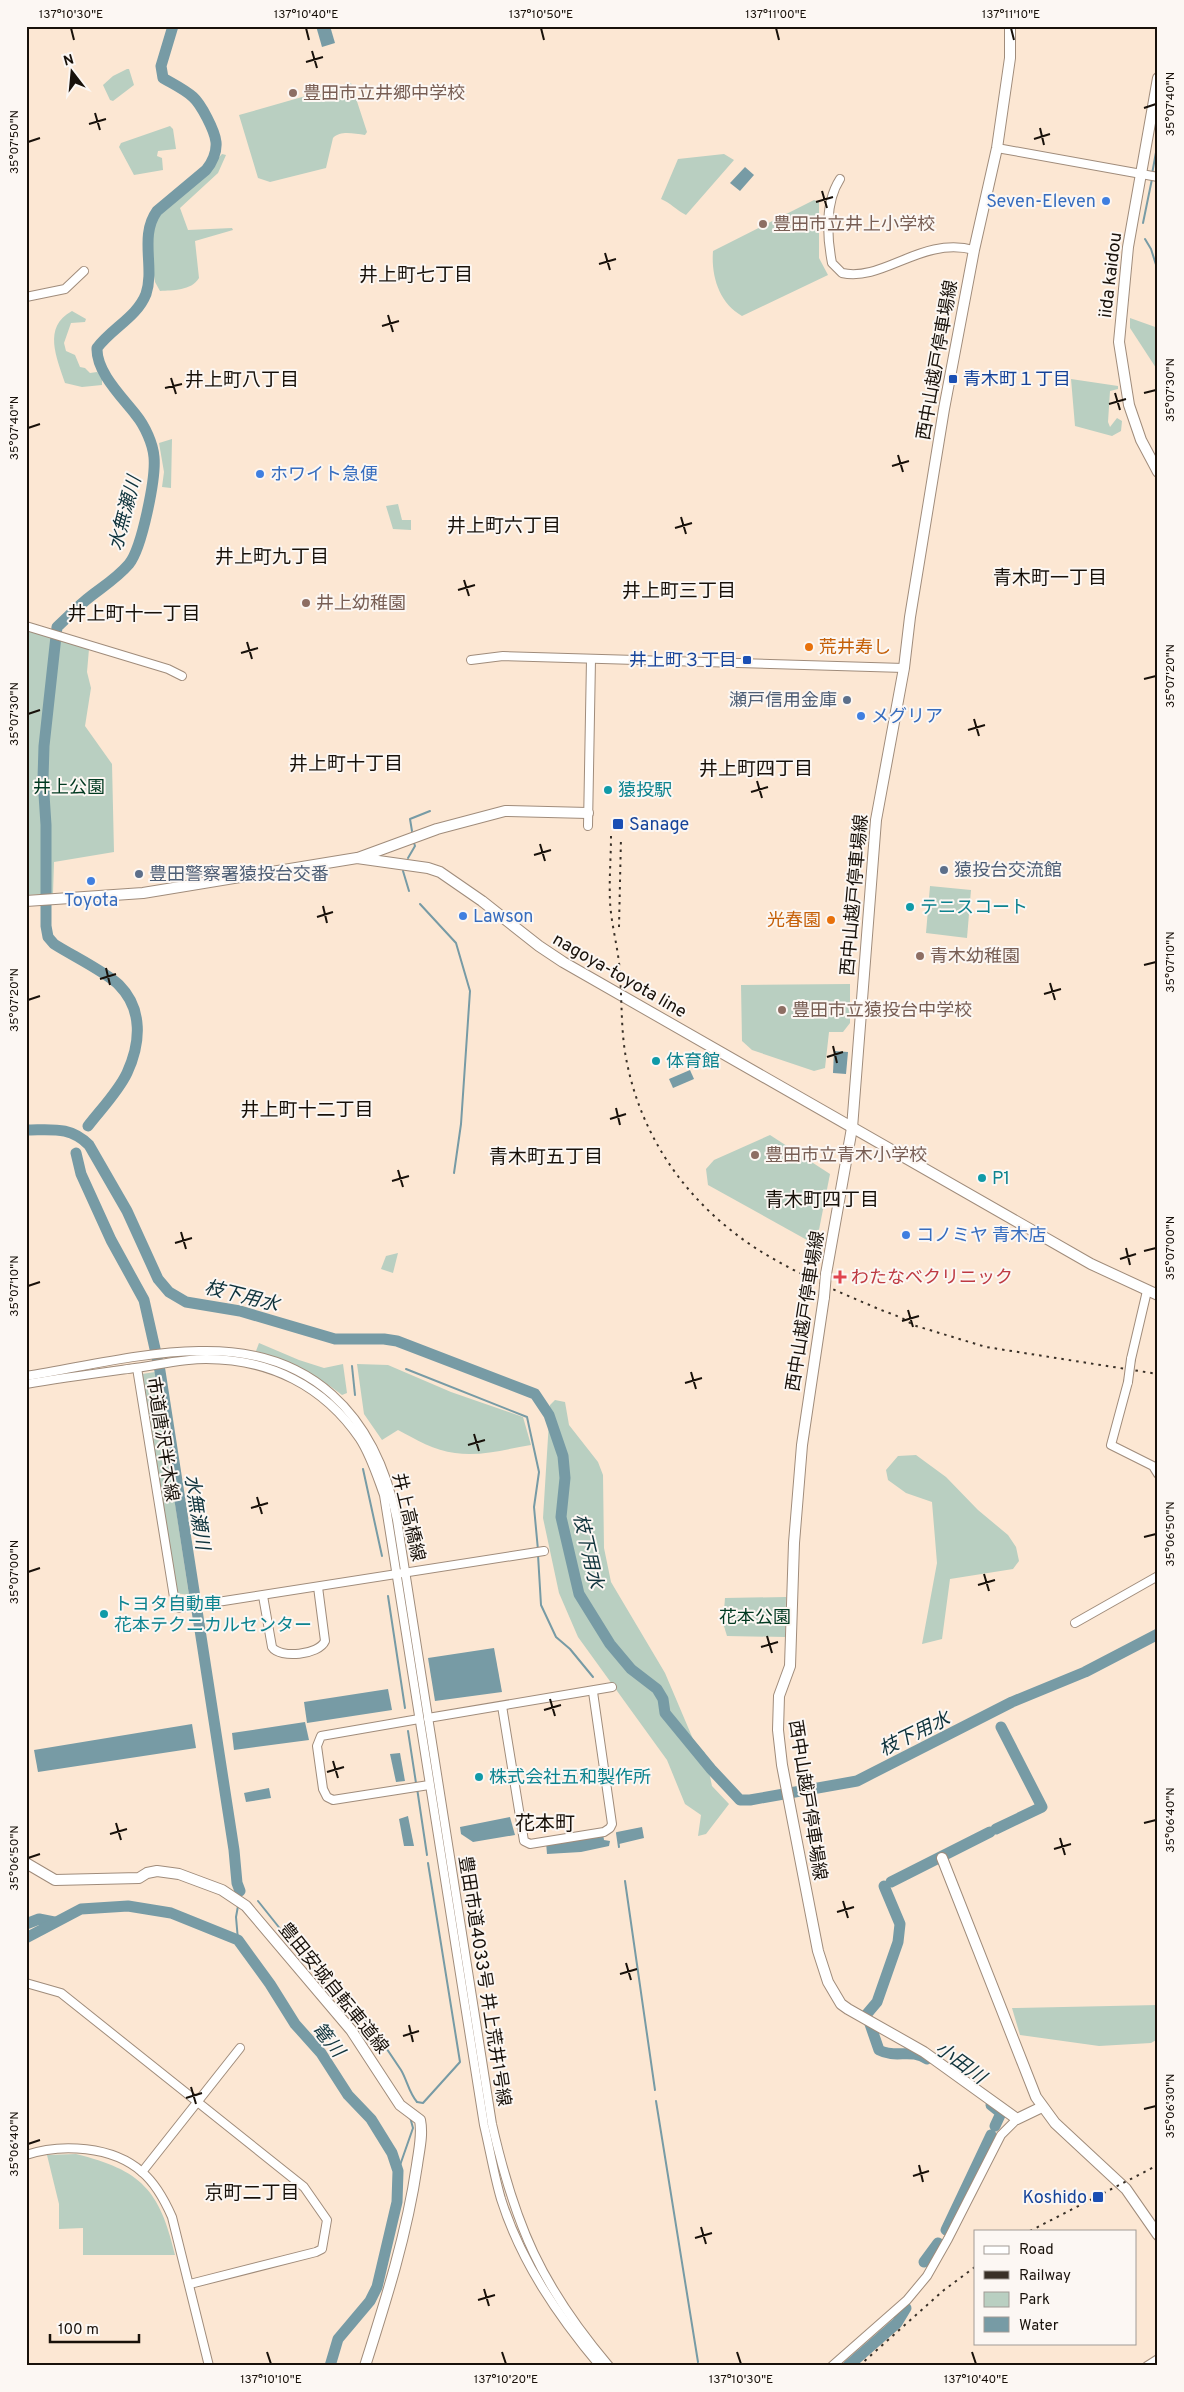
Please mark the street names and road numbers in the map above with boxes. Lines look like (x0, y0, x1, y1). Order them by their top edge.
street label: iida kaidou (1095, 231, 1128, 319)
street label: 西中山越戸停車場線 (913, 278, 964, 442)
street label: 西中山越戸停車場線 (837, 813, 874, 977)
street label: nagoya-toyota line (548, 929, 690, 1024)
street label: 西中山越戸停車場線 (782, 1229, 831, 1393)
street label: 市道唐沢半木線 (140, 1375, 183, 1503)
street label: 井上高橋線 (386, 1471, 429, 1564)
street label: 西中山越戸停車場線 (782, 1718, 831, 1882)
street label: 豊田市道4033号 井上荒井1号線 (452, 1854, 515, 2108)
street label: 豊田安城自転車道線 (273, 1919, 393, 2059)

